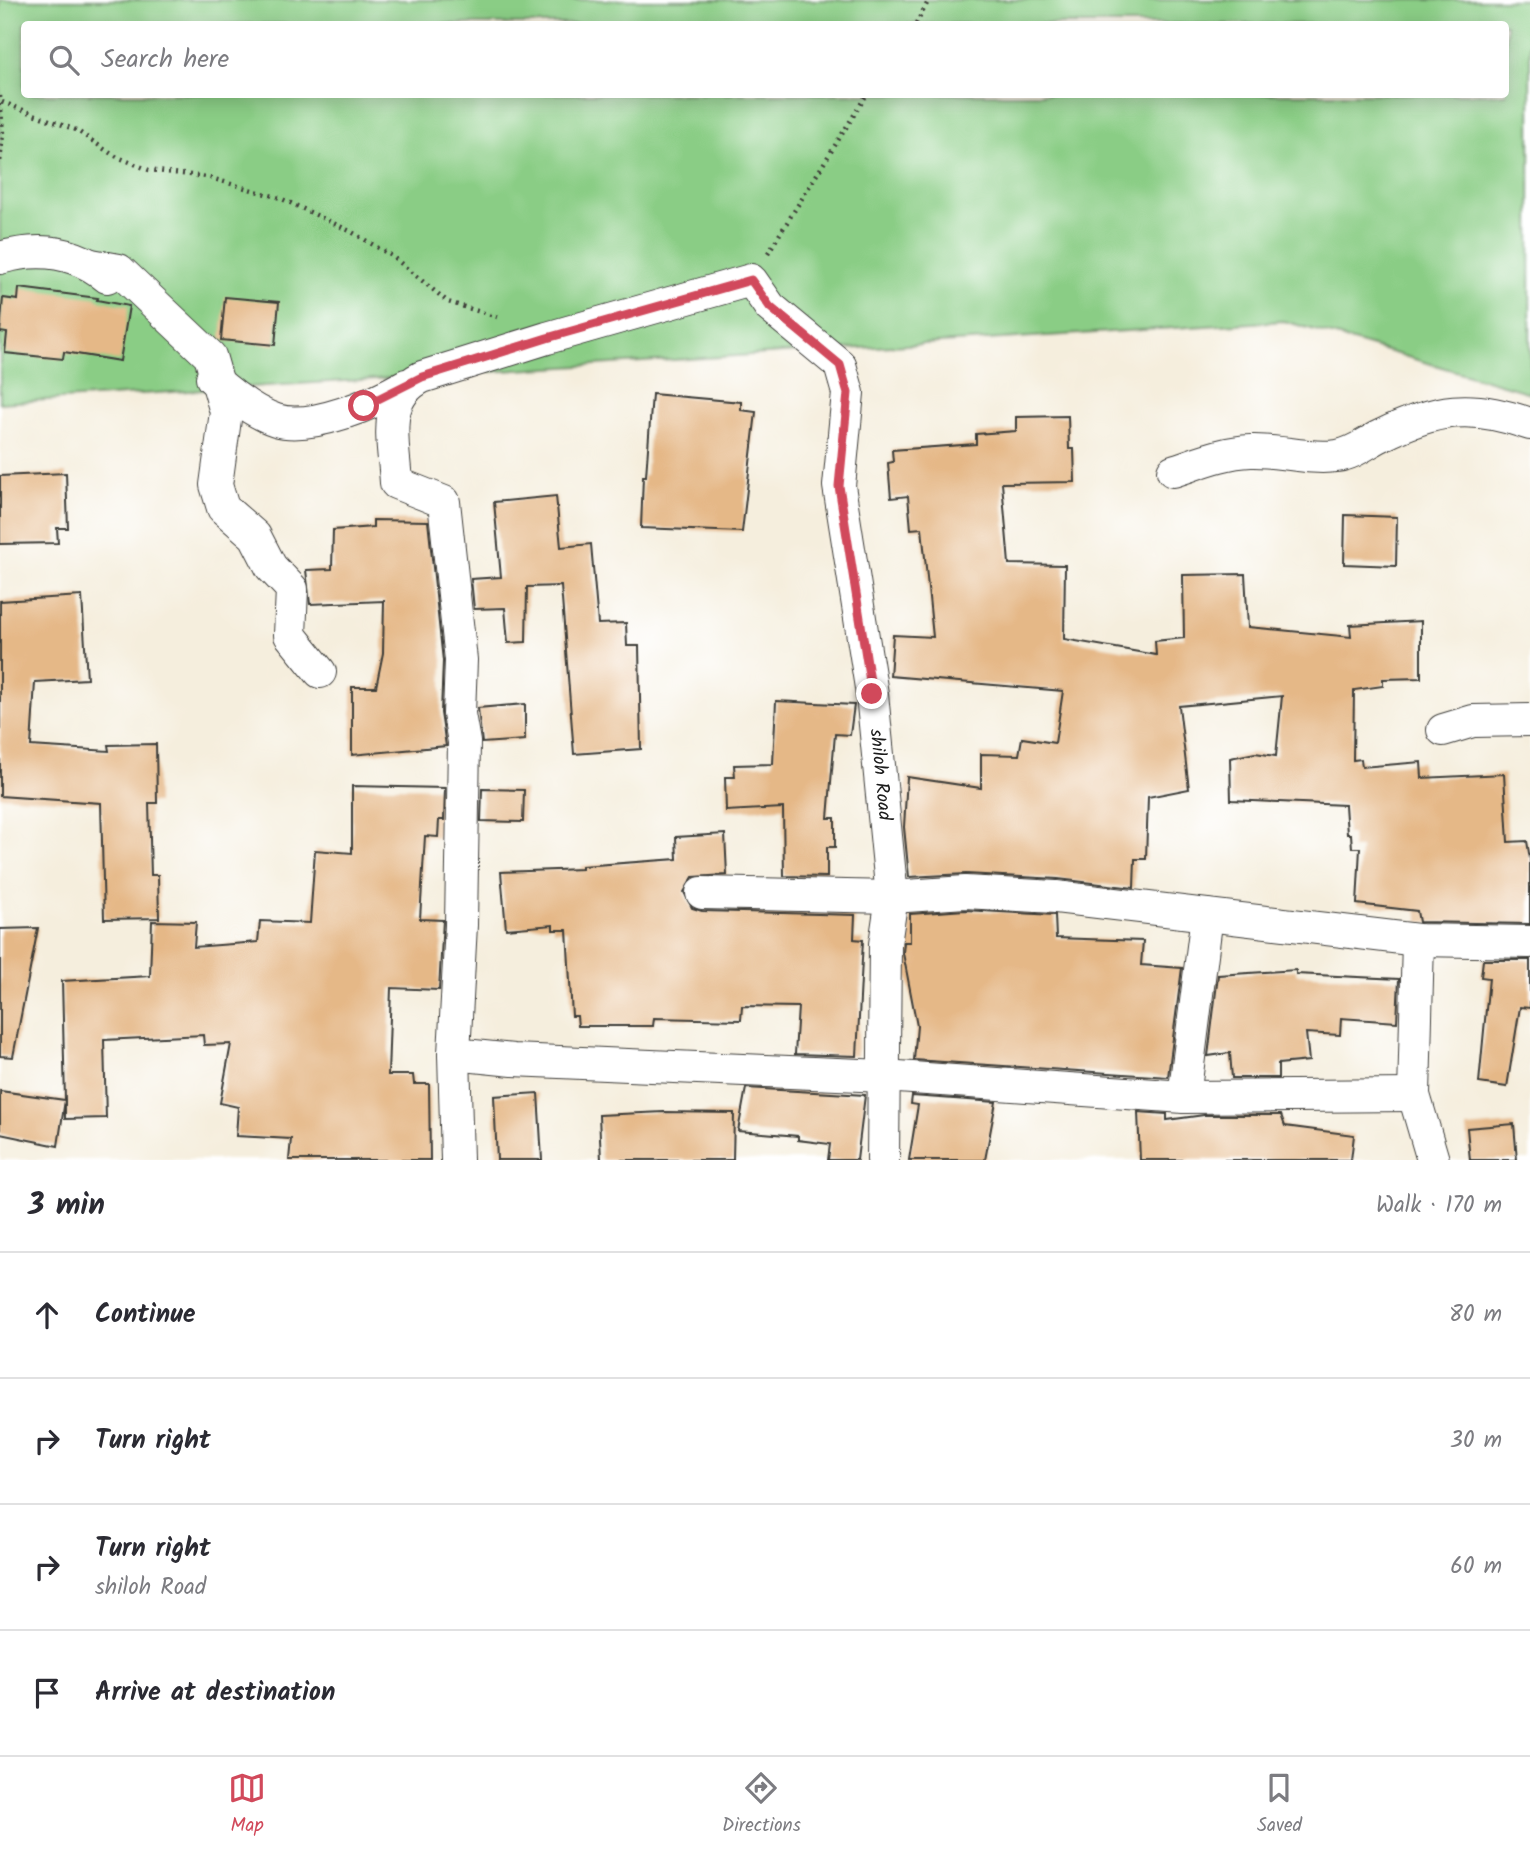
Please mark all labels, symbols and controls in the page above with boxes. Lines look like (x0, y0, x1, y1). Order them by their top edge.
search box (21, 21, 1509, 98)
text: Search here (101, 39, 229, 81)
icon: search (45, 41, 83, 79)
route start (348, 390, 379, 421)
route end (856, 678, 887, 709)
street label: shiloh Road (860, 727, 899, 822)
text: 3 min (28, 1182, 105, 1230)
text: Walk · 170 m (1376, 1188, 1502, 1224)
text: Continue (95, 1294, 196, 1336)
icon: ahead (28, 1296, 66, 1334)
text: 80 m (1449, 1297, 1502, 1333)
text: Turn right (95, 1420, 211, 1462)
icon: right (28, 1422, 66, 1460)
text: 30 m (1450, 1423, 1502, 1459)
text: Turn right (95, 1528, 211, 1570)
icon: right (28, 1548, 66, 1586)
text: 60 m (1450, 1549, 1502, 1585)
text: shiloh Road (95, 1570, 206, 1606)
text: Arrive at destination (95, 1672, 335, 1714)
icon: arrive (28, 1674, 66, 1712)
tab: Map (228, 1769, 266, 1841)
tab: Directions (722, 1769, 801, 1841)
tab: Saved (1257, 1769, 1302, 1841)

